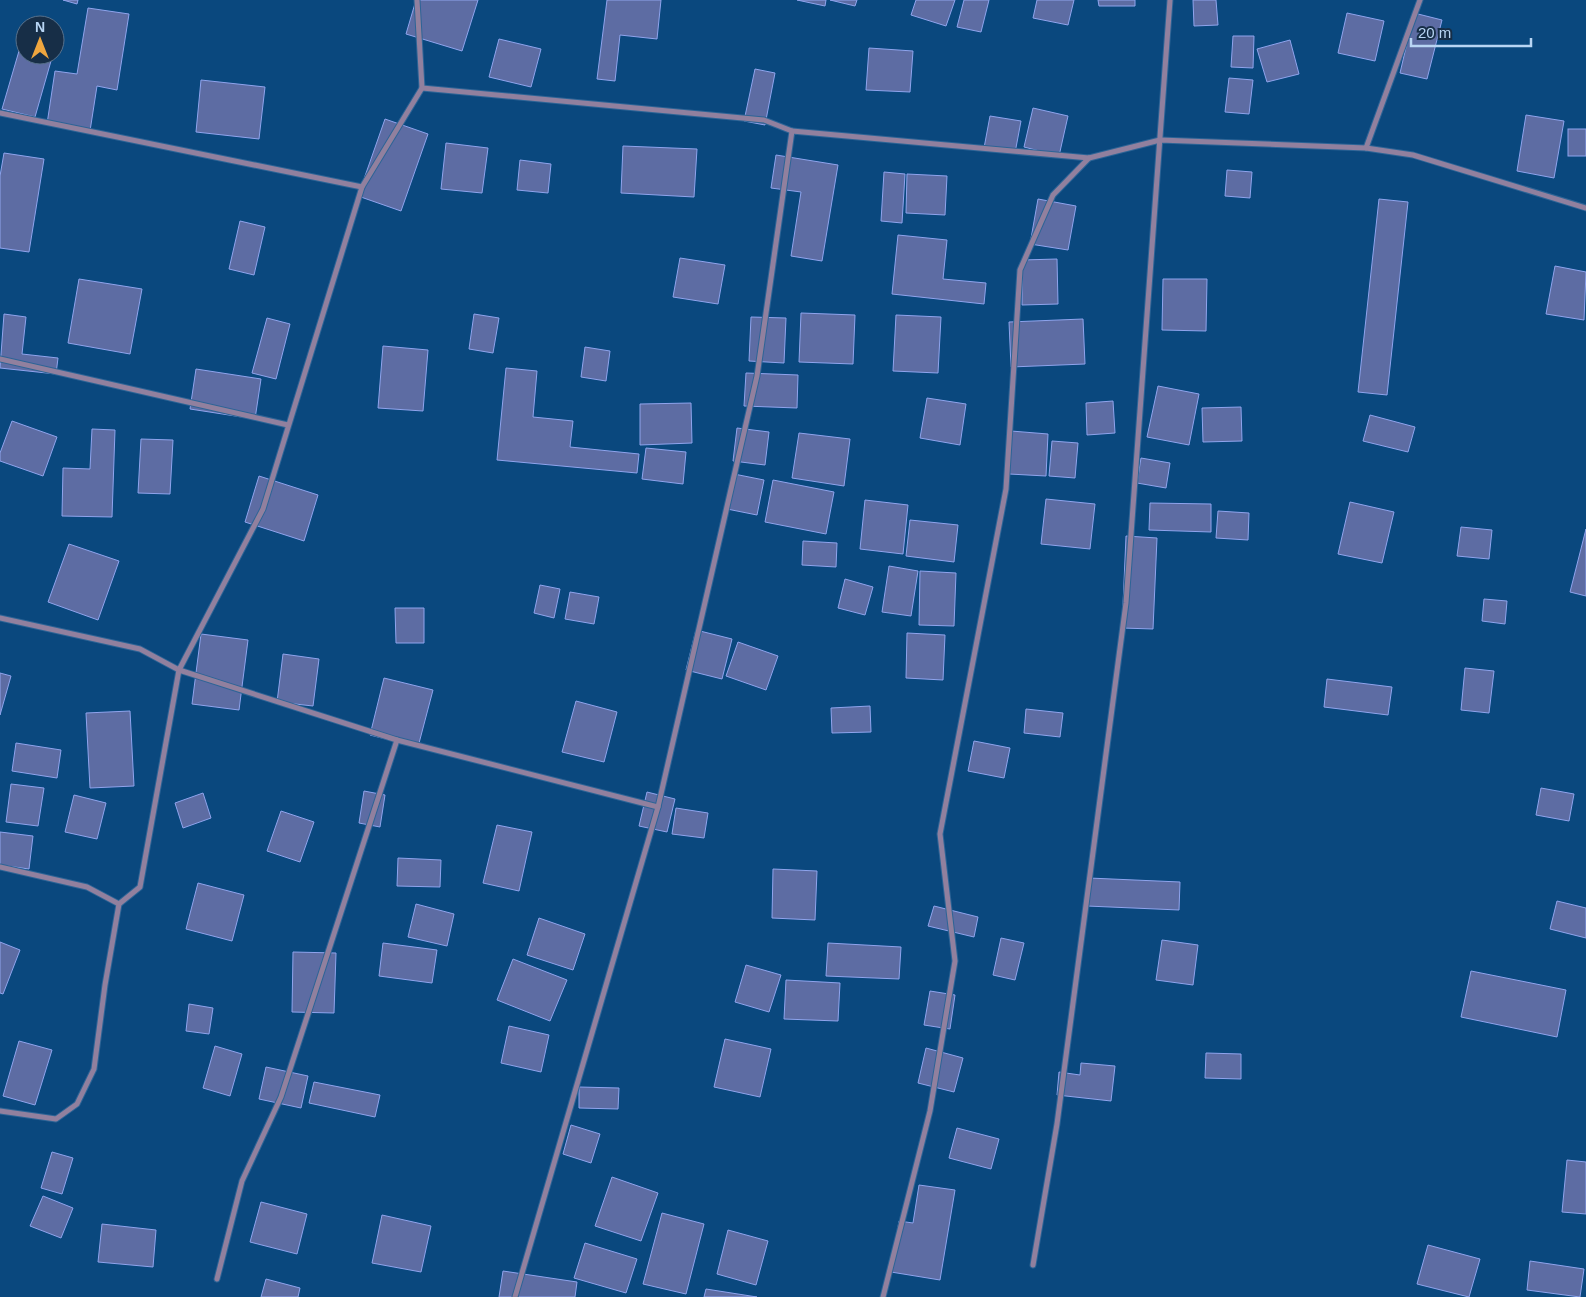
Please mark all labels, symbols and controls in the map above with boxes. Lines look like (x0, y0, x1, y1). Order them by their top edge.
north arrow (15, 15, 65, 65)
scale bar (1411, 15, 1531, 47)
text: N (35, 19, 45, 35)
text: 20 m (1418, 24, 1451, 41)

